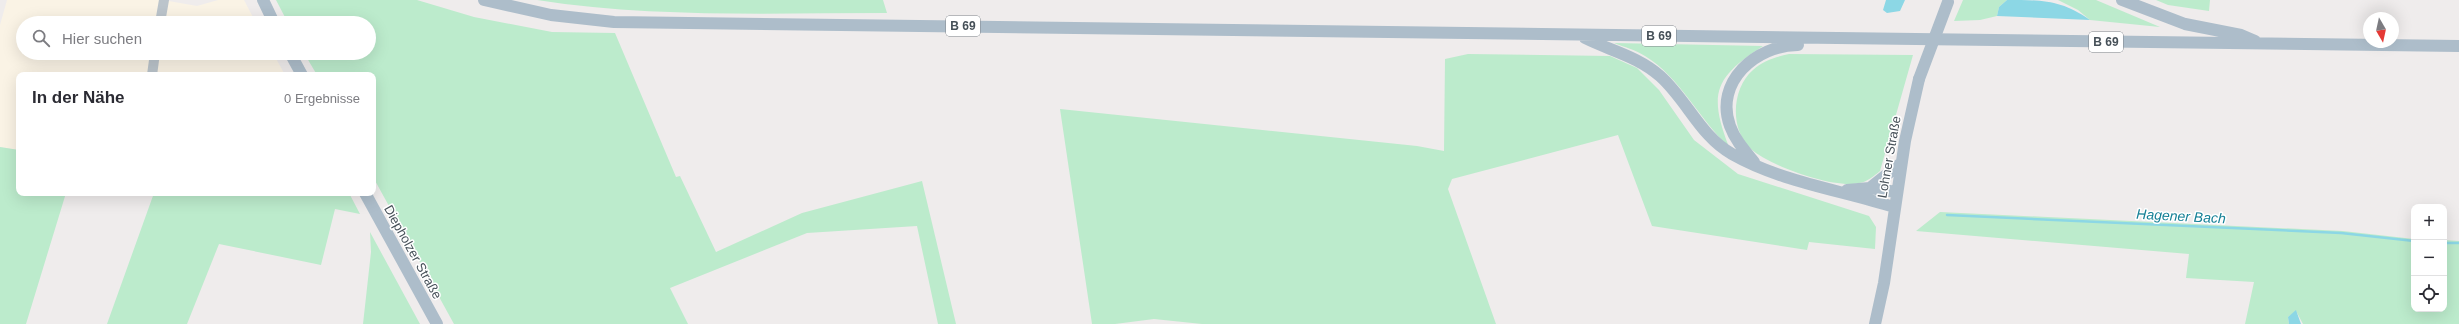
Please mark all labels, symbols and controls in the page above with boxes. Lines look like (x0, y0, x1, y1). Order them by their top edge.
north arrow (2363, 12, 2399, 48)
search box (16, 16, 376, 60)
road number: B 69 (946, 16, 980, 36)
road number: B 69 (1642, 26, 1676, 46)
icon: search (30, 27, 52, 49)
text: Hier suchen (62, 30, 142, 47)
road number: B 69 (2089, 32, 2123, 52)
text: In der Nähe (32, 88, 125, 107)
text: 0 Ergebnisse (284, 91, 360, 106)
street label: Lohner Straße (1874, 115, 1904, 199)
street label: Diepholzer Straße (381, 203, 445, 301)
map controls (2411, 204, 2447, 312)
button: + (2411, 204, 2447, 240)
water label: Hagener Bach (2136, 206, 2226, 226)
button: − (2411, 240, 2447, 276)
button: locate (2411, 276, 2447, 312)

